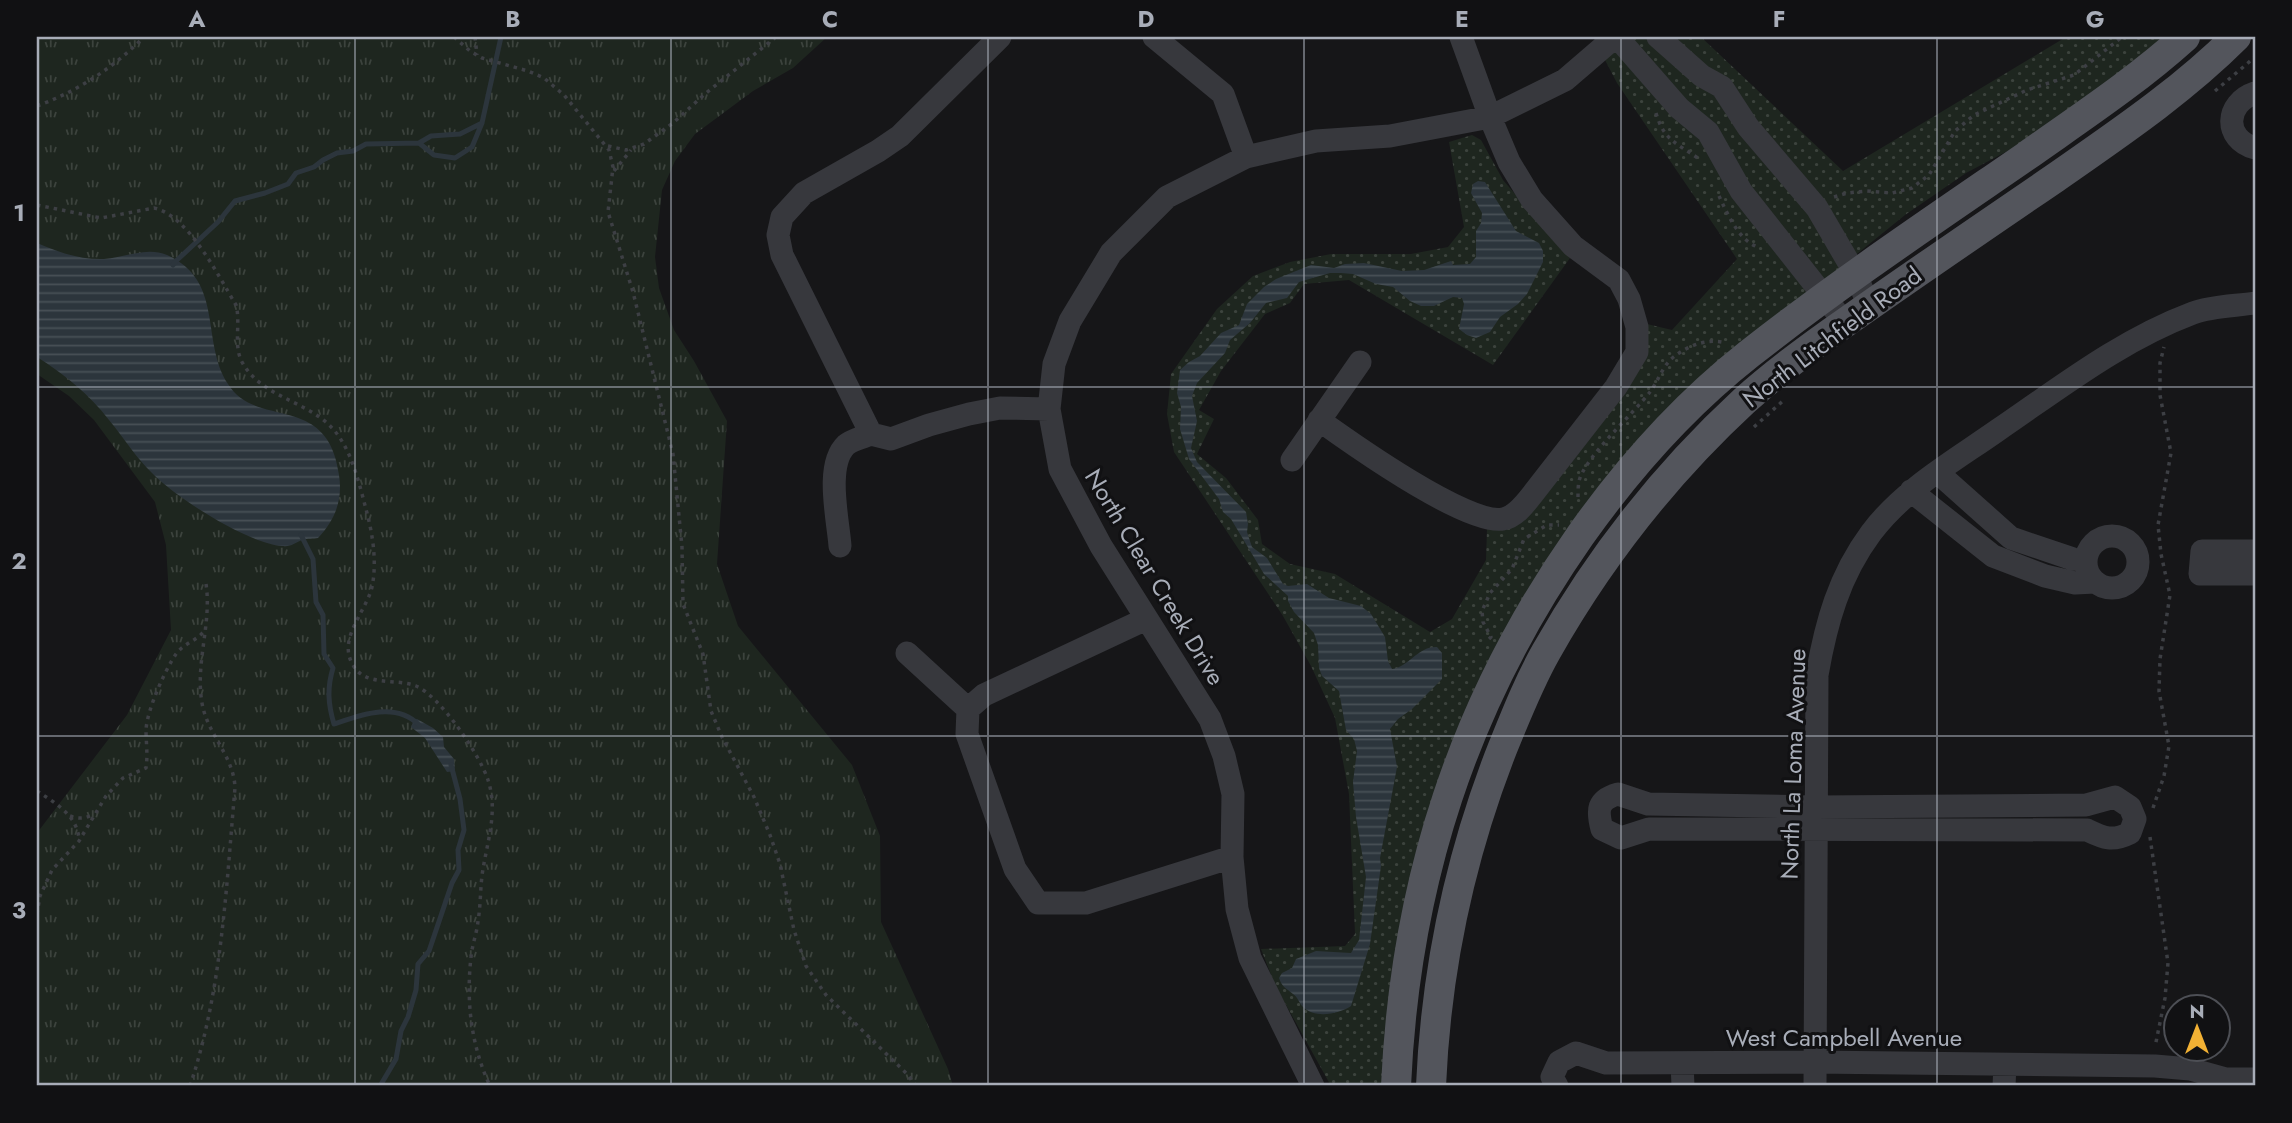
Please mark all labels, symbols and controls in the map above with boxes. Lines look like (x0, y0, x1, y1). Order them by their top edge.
text: A (188, 2, 206, 36)
text: B (505, 2, 521, 36)
text: C (822, 2, 838, 36)
text: D (1138, 2, 1155, 36)
text: E (1455, 2, 1469, 36)
text: F (1773, 2, 1785, 36)
text: G (2086, 2, 2104, 36)
text: 1 (13, 196, 25, 230)
street label: North Litchfield Road (1735, 258, 1929, 416)
street label: North Clear Creek Drive (1076, 462, 1234, 692)
text: 2 (11, 544, 27, 578)
street label: North La Loma Avenue (1771, 648, 1815, 880)
text: 3 (12, 893, 26, 927)
north arrow (2162, 993, 2232, 1064)
text: N (2189, 998, 2205, 1025)
street label: West Campbell Avenue (1726, 1020, 1962, 1055)

